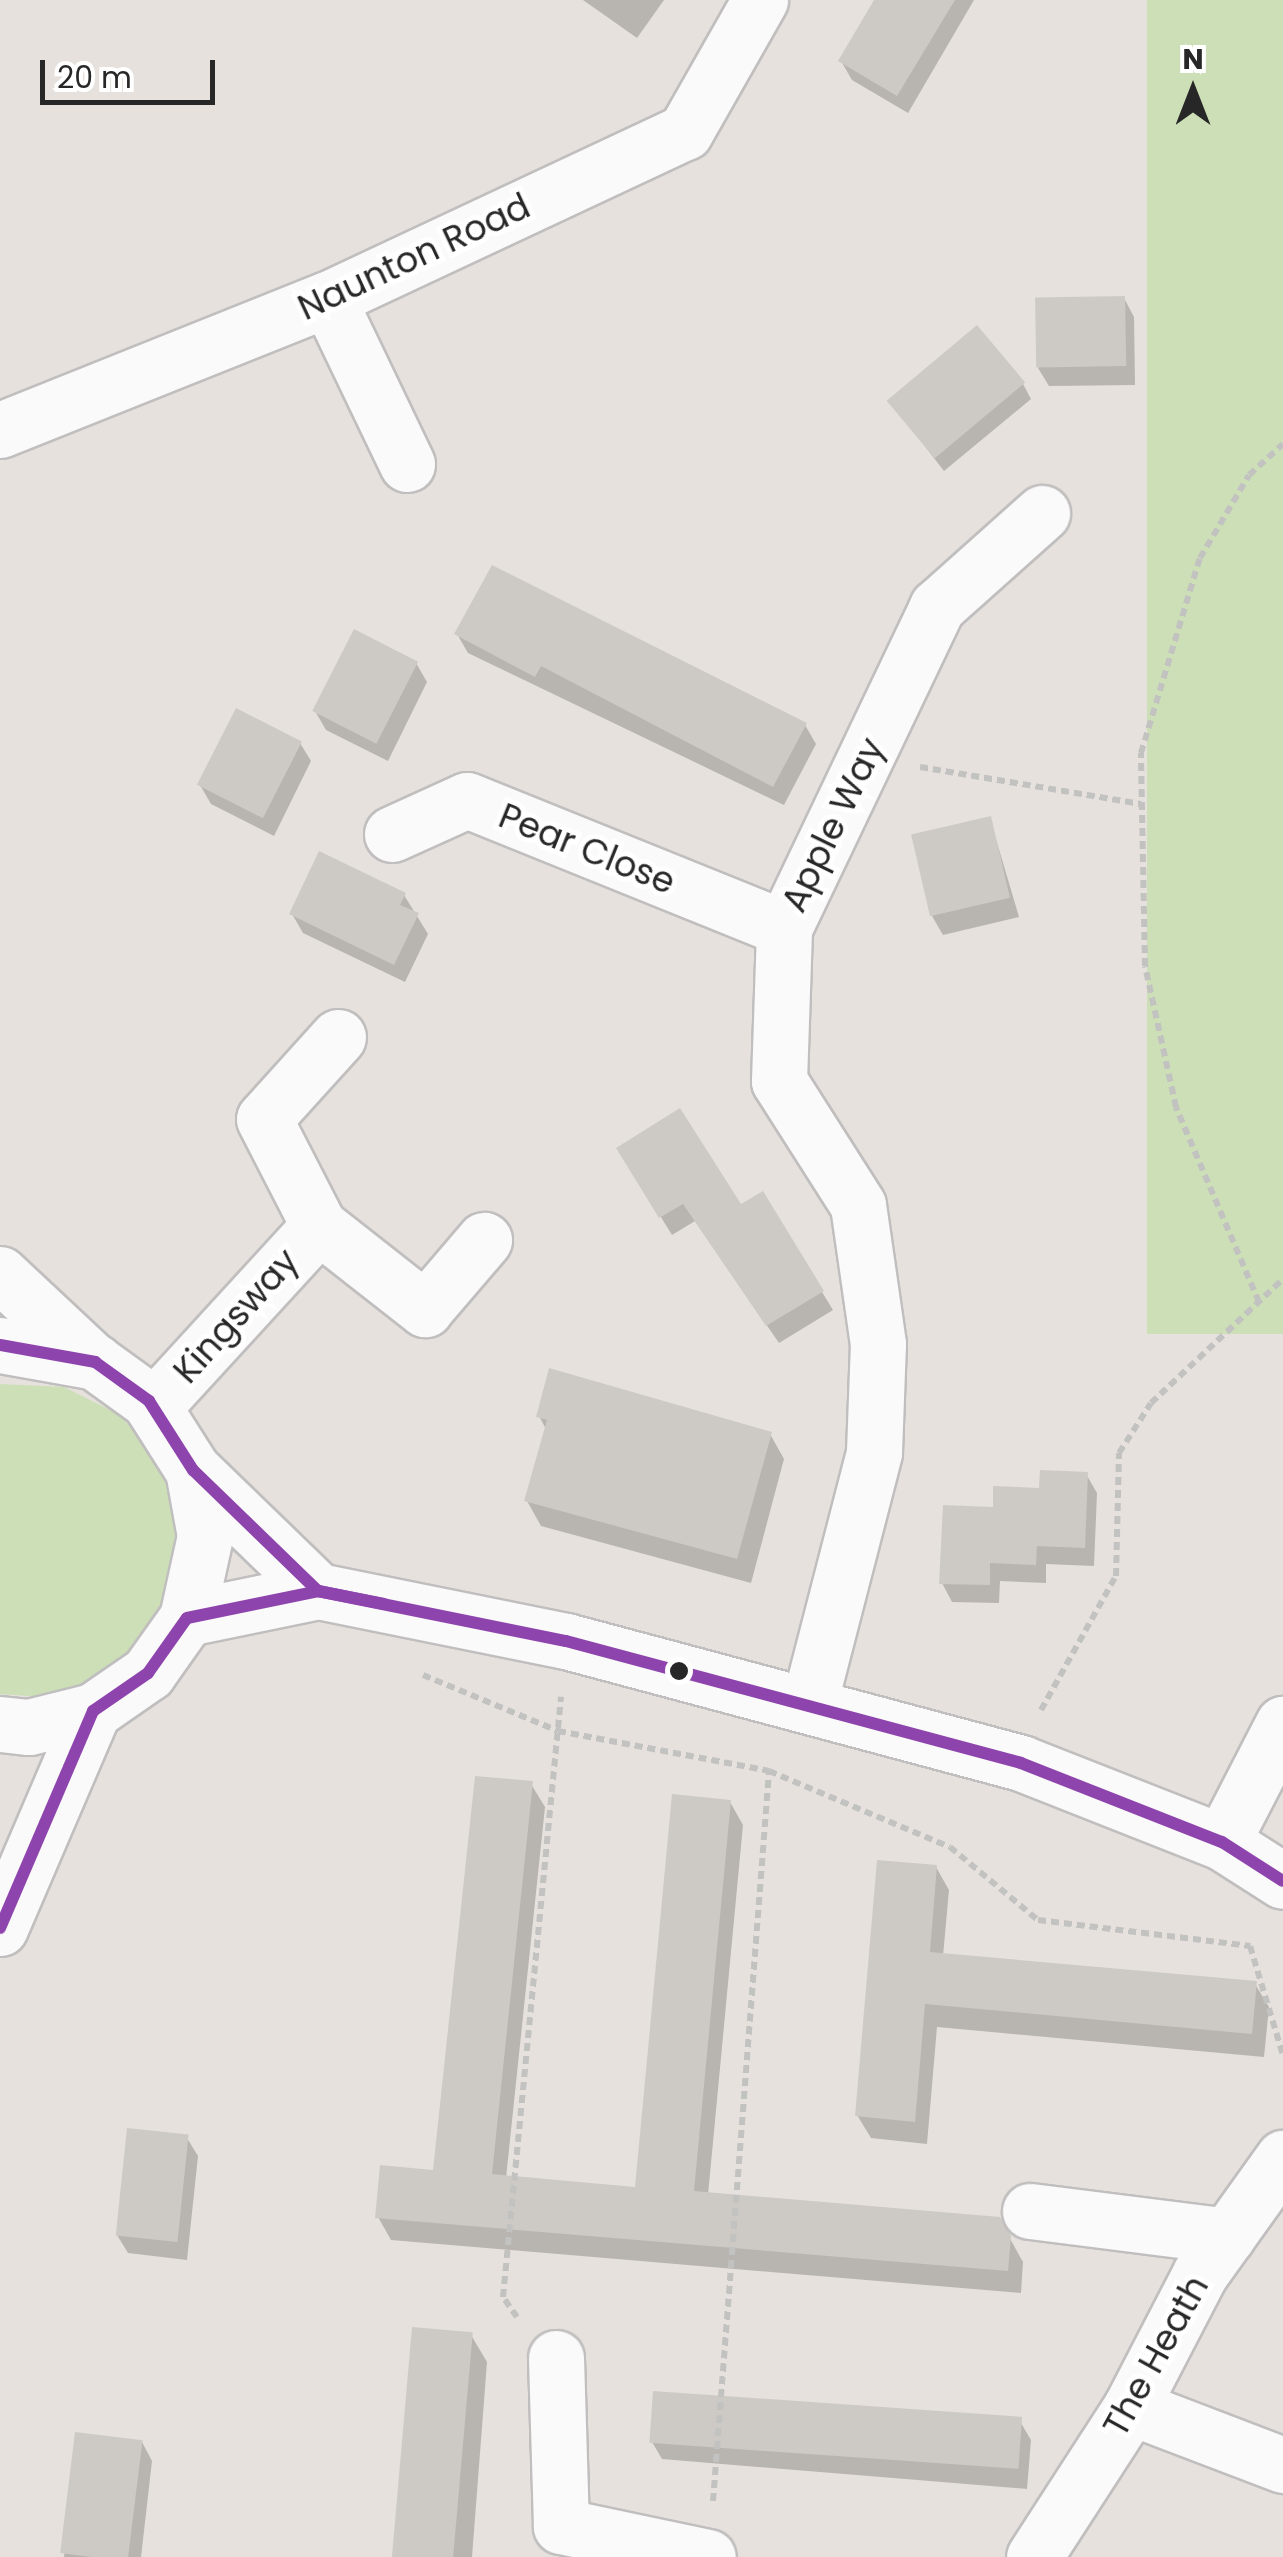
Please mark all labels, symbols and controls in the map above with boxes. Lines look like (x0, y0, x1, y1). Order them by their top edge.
scale bar (45, 40, 220, 102)
north arrow (1143, 40, 1243, 140)
text: N (1182, 40, 1204, 79)
text: 20 m (57, 56, 132, 99)
street label: Naunton Road (291, 185, 537, 329)
street label: Apple Way (773, 731, 893, 919)
street label: Pear Close (493, 795, 681, 903)
street label: Kingsway (165, 1240, 307, 1392)
unlabelled marker (669, 1661, 689, 1681)
street label: The Heath (1095, 2268, 1217, 2444)

